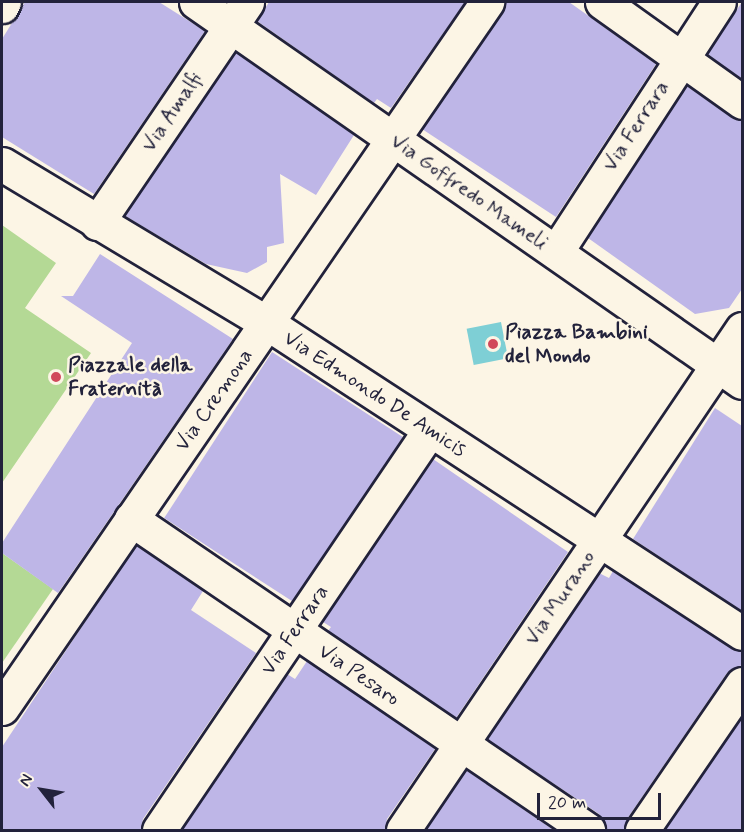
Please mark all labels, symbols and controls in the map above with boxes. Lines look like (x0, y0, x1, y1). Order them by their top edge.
street label: Via Amalfi (136, 67, 208, 157)
street label: Via Ferrara (597, 75, 675, 177)
street label: Via Goffredo Mameli (385, 128, 553, 256)
place label: Piazza Bambini del Mondo (505, 319, 648, 369)
street label: Via Edmondo De Amicis (279, 326, 471, 462)
marker: Piazza Bambini del Mondo (486, 337, 500, 351)
street label: Via Cremona (169, 343, 259, 457)
place label: Piazzale della Fraternità (68, 352, 190, 402)
marker: Piazzale della Fraternità (49, 370, 63, 384)
street label: Via Murano (520, 547, 600, 649)
street label: Via Ferrara (255, 580, 335, 680)
street label: Via Pesaro (314, 639, 404, 711)
north arrow (12, 760, 72, 820)
text: N (14, 770, 38, 790)
scale bar (540, 781, 664, 819)
text: 20 m (548, 791, 586, 815)

